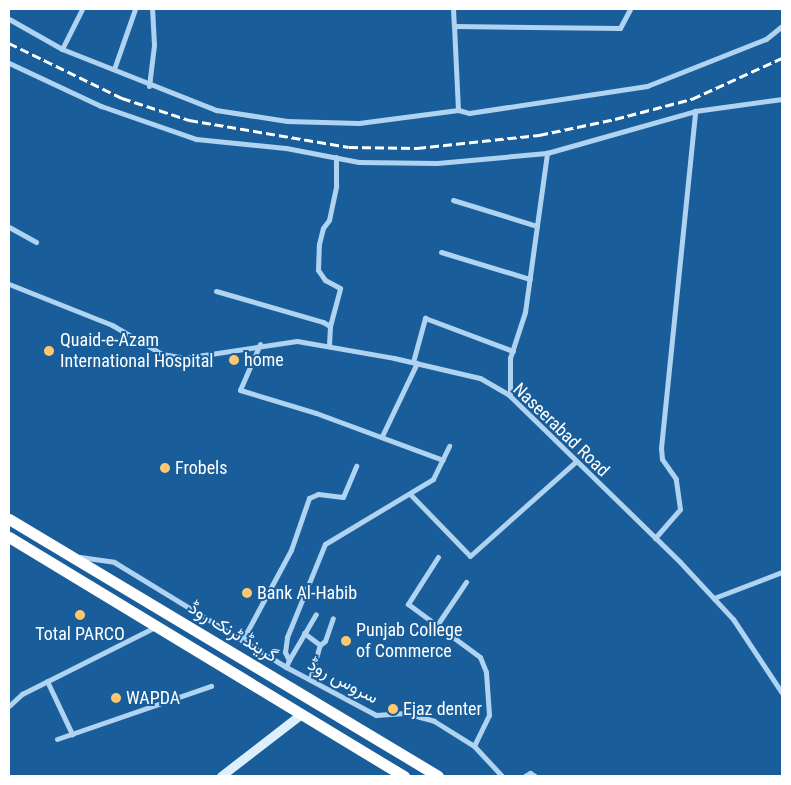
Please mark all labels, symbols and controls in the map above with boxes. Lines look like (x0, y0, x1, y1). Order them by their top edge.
place label: Quaid-e-Azam International Hospital (60, 330, 213, 372)
marker: Quaid-e-Azam International Hospital (42, 344, 56, 358)
place label: home (244, 349, 284, 371)
marker: home (228, 354, 240, 366)
street label: Naseerabad Road (508, 379, 614, 481)
place label: Frobels (175, 457, 227, 479)
marker: Frobels (159, 462, 171, 474)
place label: Bank Al-Habib (257, 582, 357, 604)
marker: Bank Al-Habib (241, 587, 253, 599)
street label: گرینڈ ٹرنک روڈ (185, 597, 281, 667)
marker: Total PARCO (74, 609, 86, 621)
place label: Punjab College of Commerce (356, 620, 462, 662)
place label: Total PARCO (35, 623, 125, 645)
marker: Punjab College of Commerce (340, 635, 352, 647)
street label: سروس روڈ (304, 653, 382, 709)
place label: WAPDA (126, 687, 180, 709)
marker: WAPDA (110, 692, 122, 704)
place label: Ejaz denter (403, 698, 482, 720)
marker: Ejaz denter (387, 703, 399, 715)

